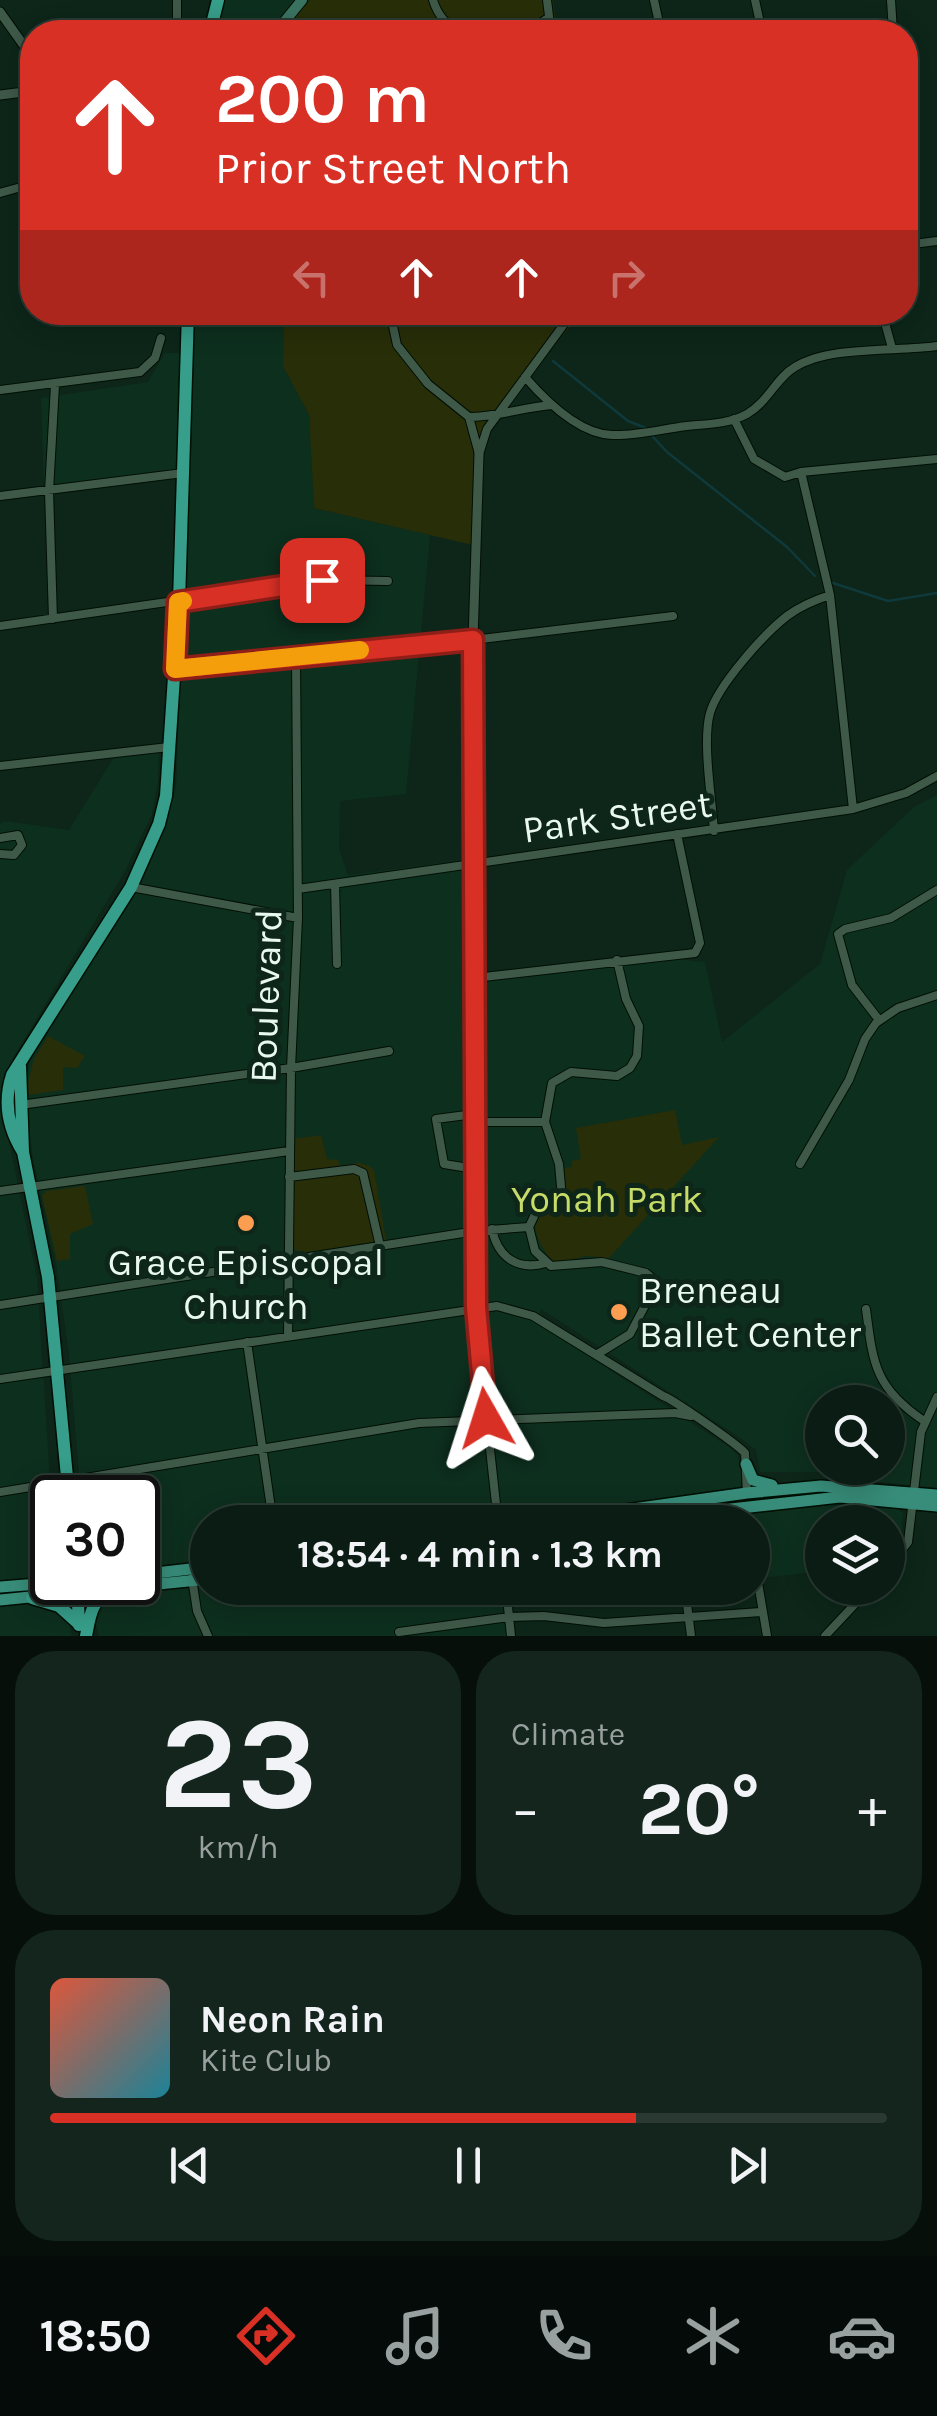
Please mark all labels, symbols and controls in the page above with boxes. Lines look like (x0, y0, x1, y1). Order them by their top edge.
text: 200 m (215, 58, 430, 140)
icon: ahead (50, 60, 180, 190)
text: Prior Street North (215, 142, 571, 194)
icon: left (284, 250, 339, 305)
icon: ahead (389, 250, 444, 305)
icon: ahead (494, 250, 549, 305)
icon: right (599, 250, 654, 305)
pin (280, 538, 365, 623)
icon: arrive (295, 553, 350, 608)
street label: Park Street (520, 781, 714, 853)
street label: Boulevard (240, 908, 292, 1084)
park label: Yonah Park (511, 1177, 703, 1222)
marker: Grace Episcopal Church (235, 1212, 257, 1234)
place label: Grace Episcopal Church (108, 1240, 384, 1329)
place label: Breneau Ballet Center (639, 1268, 861, 1357)
marker: Breneau Ballet Center (608, 1301, 630, 1323)
position arrow (434, 1366, 538, 1470)
map controls (805, 1385, 905, 1605)
button: search (805, 1385, 905, 1485)
speed limit sign: 30 (30, 1475, 160, 1605)
button: layers (805, 1505, 905, 1605)
text: 18:54 · 4 min · 1.3 km (297, 1532, 663, 1577)
text: 23 (158, 1688, 318, 1840)
text: Climate (511, 1716, 625, 1753)
text: 20° (638, 1765, 760, 1853)
text: − (511, 1777, 540, 1841)
text: + (858, 1777, 887, 1841)
text: km/h (197, 1829, 279, 1866)
text: Neon Rain (200, 1997, 385, 2042)
text: Kite Club (200, 2042, 332, 2079)
icon: previous (162, 2138, 217, 2193)
icon: pause (441, 2138, 496, 2193)
icon: next (720, 2138, 775, 2193)
icon: directions (231, 2301, 301, 2371)
icon: music (380, 2301, 450, 2371)
icon: phone (529, 2301, 599, 2371)
icon: climate (678, 2301, 748, 2371)
icon: car (827, 2301, 897, 2371)
text: 18:50 (40, 2310, 152, 2362)

